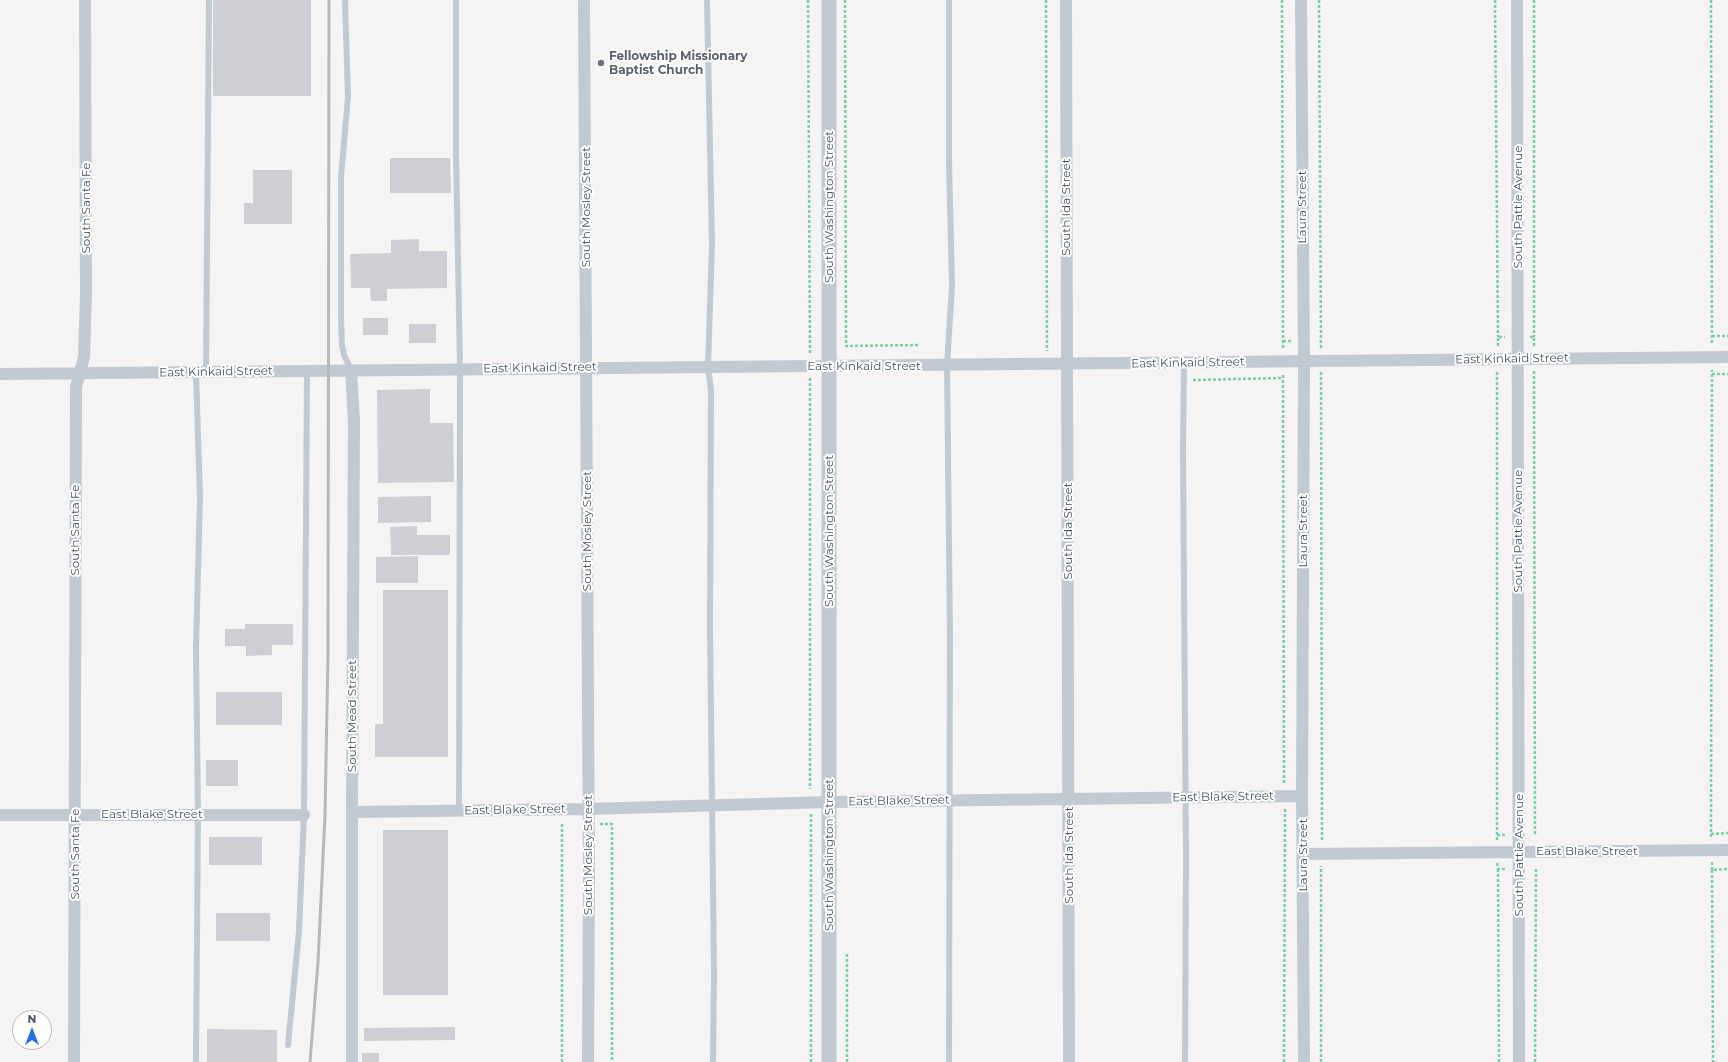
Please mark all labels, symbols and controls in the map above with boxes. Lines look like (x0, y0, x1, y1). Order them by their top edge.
place label: Fellowship Missionary Baptist Church (609, 49, 747, 77)
marker: Fellowship Missionary Baptist Church (596, 58, 606, 68)
street label: South Washington Street (822, 131, 836, 283)
street label: South Pattie Avenue (1511, 145, 1525, 269)
street label: South Mosley Street (579, 147, 593, 267)
street label: South Ida Street (1059, 158, 1073, 256)
street label: South Santa Fe (79, 162, 93, 254)
street label: Laura Street (1295, 170, 1309, 244)
street label: East Kinkaid Street (1455, 351, 1569, 367)
street label: East Kinkaid Street (1131, 355, 1245, 371)
street label: East Kinkaid Street (807, 359, 921, 373)
street label: East Kinkaid Street (483, 360, 597, 376)
street label: East Kinkaid Street (159, 364, 273, 380)
street label: South Washington Street (822, 455, 836, 607)
street label: South Pattie Avenue (1511, 469, 1525, 593)
street label: South Mosley Street (580, 471, 594, 591)
street label: South Ida Street (1061, 482, 1075, 580)
street label: South Santa Fe (68, 484, 82, 576)
street label: Laura Street (1296, 494, 1310, 568)
street label: South Mead Street (345, 660, 359, 772)
street label: South Washington Street (822, 779, 836, 931)
street label: East Blake Street (1172, 789, 1274, 805)
street label: East Blake Street (848, 793, 950, 809)
street label: South Pattie Avenue (1512, 793, 1526, 917)
street label: South Mosley Street (581, 795, 595, 915)
street label: East Blake Street (464, 802, 566, 818)
street label: South Ida Street (1062, 806, 1076, 904)
street label: East Blake Street (101, 807, 203, 821)
street label: South Santa Fe (68, 808, 82, 900)
street label: Laura Street (1296, 818, 1310, 892)
street label: East Blake Street (1536, 844, 1638, 858)
north arrow (12, 1010, 52, 1050)
text: N (28, 1012, 36, 1026)

